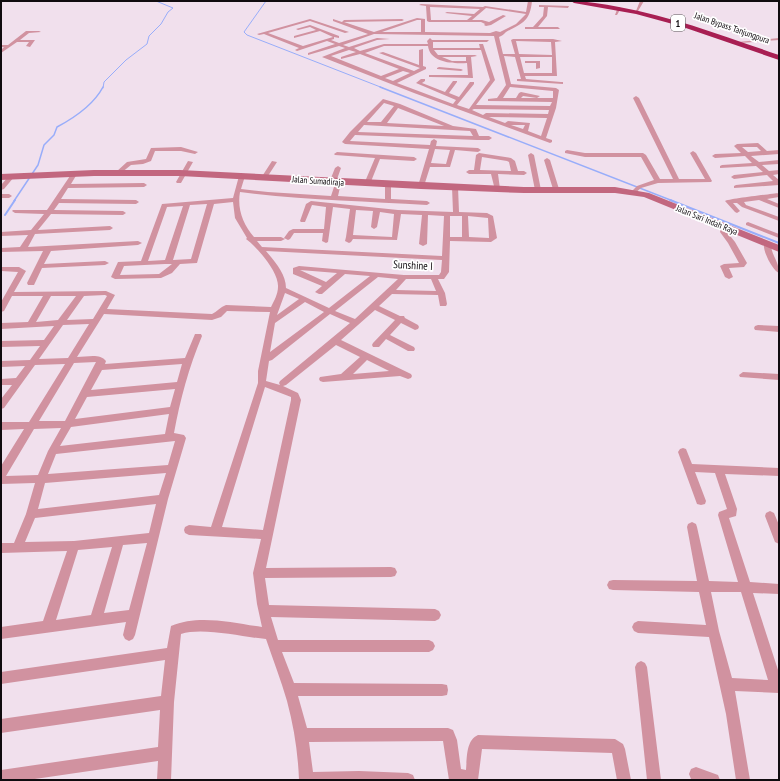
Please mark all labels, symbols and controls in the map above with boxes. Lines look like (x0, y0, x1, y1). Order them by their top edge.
street label: Jalan Bypass Tanjungpura (692, 9, 771, 47)
road number: 1 (671, 15, 685, 31)
street label: Jalan Sumadiraja (291, 173, 345, 189)
street label: Jalan Sari Indah Raya (674, 202, 740, 237)
street label: Sunshine I (393, 257, 433, 273)

